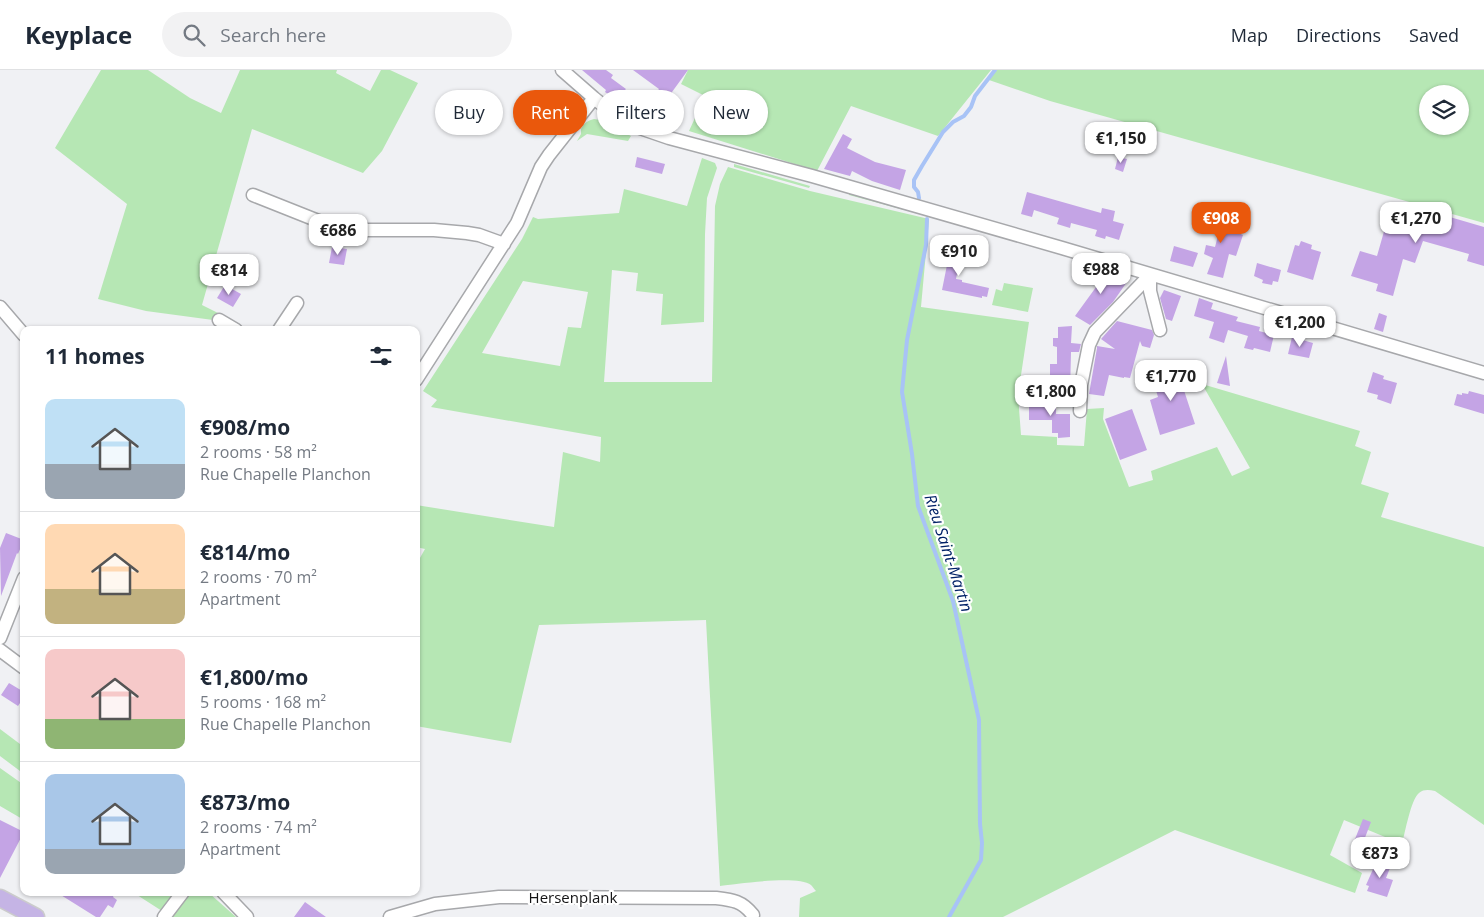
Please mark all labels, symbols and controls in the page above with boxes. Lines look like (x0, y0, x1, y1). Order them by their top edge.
search box (162, 12, 512, 57)
text: Keyplace (25, 18, 132, 51)
icon: search (180, 21, 208, 49)
text: Search here (220, 22, 326, 48)
text: Map (1231, 23, 1268, 47)
text: Directions (1296, 23, 1381, 47)
text: Saved (1409, 23, 1459, 47)
map controls (1419, 85, 1469, 135)
button: layers (1419, 85, 1469, 135)
chip: Buy (435, 90, 503, 135)
chip: Rent (513, 90, 587, 135)
chip: Filters (597, 90, 684, 135)
chip: New (694, 90, 768, 135)
pin: €1,150 (1080, 122, 1162, 164)
text: €1,150 (1096, 127, 1146, 149)
pin: €908 (1191, 202, 1251, 244)
pin: €1,270 (1375, 202, 1457, 244)
text: €908 (1203, 207, 1239, 229)
text: €1,270 (1391, 207, 1441, 229)
pin: €686 (308, 214, 368, 256)
text: €686 (320, 219, 356, 241)
pin: €910 (929, 234, 989, 277)
text: €910 (941, 240, 977, 262)
pin: €988 (1071, 252, 1131, 295)
pin: €814 (199, 254, 259, 296)
text: €988 (1083, 258, 1119, 280)
text: €814 (211, 259, 247, 281)
pin: €1,200 (1259, 306, 1341, 348)
text: €1,200 (1275, 311, 1325, 333)
text: 11 homes (45, 342, 145, 370)
icon: filters (367, 342, 395, 370)
pin: €1,770 (1130, 360, 1212, 402)
text: €1,770 (1146, 365, 1196, 387)
pin: €1,800 (1010, 374, 1092, 417)
text: €1,800 (1026, 380, 1076, 402)
text: €908/mo (200, 413, 290, 441)
icon: home (85, 419, 145, 479)
text: 2 rooms · 58 m² (200, 441, 317, 463)
text: Rue Chapelle Planchon (200, 463, 371, 485)
water label: Rieu Saint-Martin (920, 491, 978, 615)
text: €814/mo (200, 538, 290, 566)
icon: home (85, 544, 145, 604)
text: 2 rooms · 70 m² (200, 566, 317, 588)
text: Apartment (200, 588, 280, 610)
text: €1,800/mo (200, 663, 308, 691)
icon: home (85, 669, 145, 729)
text: 5 rooms · 168 m² (200, 691, 326, 713)
text: Rue Chapelle Planchon (200, 713, 371, 735)
text: €873/mo (200, 788, 290, 816)
icon: home (85, 794, 145, 854)
text: 2 rooms · 74 m² (200, 816, 317, 838)
pin: €873 (1350, 836, 1410, 879)
text: Apartment (200, 838, 280, 860)
text: €873 (1362, 842, 1398, 864)
street label: Hersenplank (529, 887, 617, 907)

